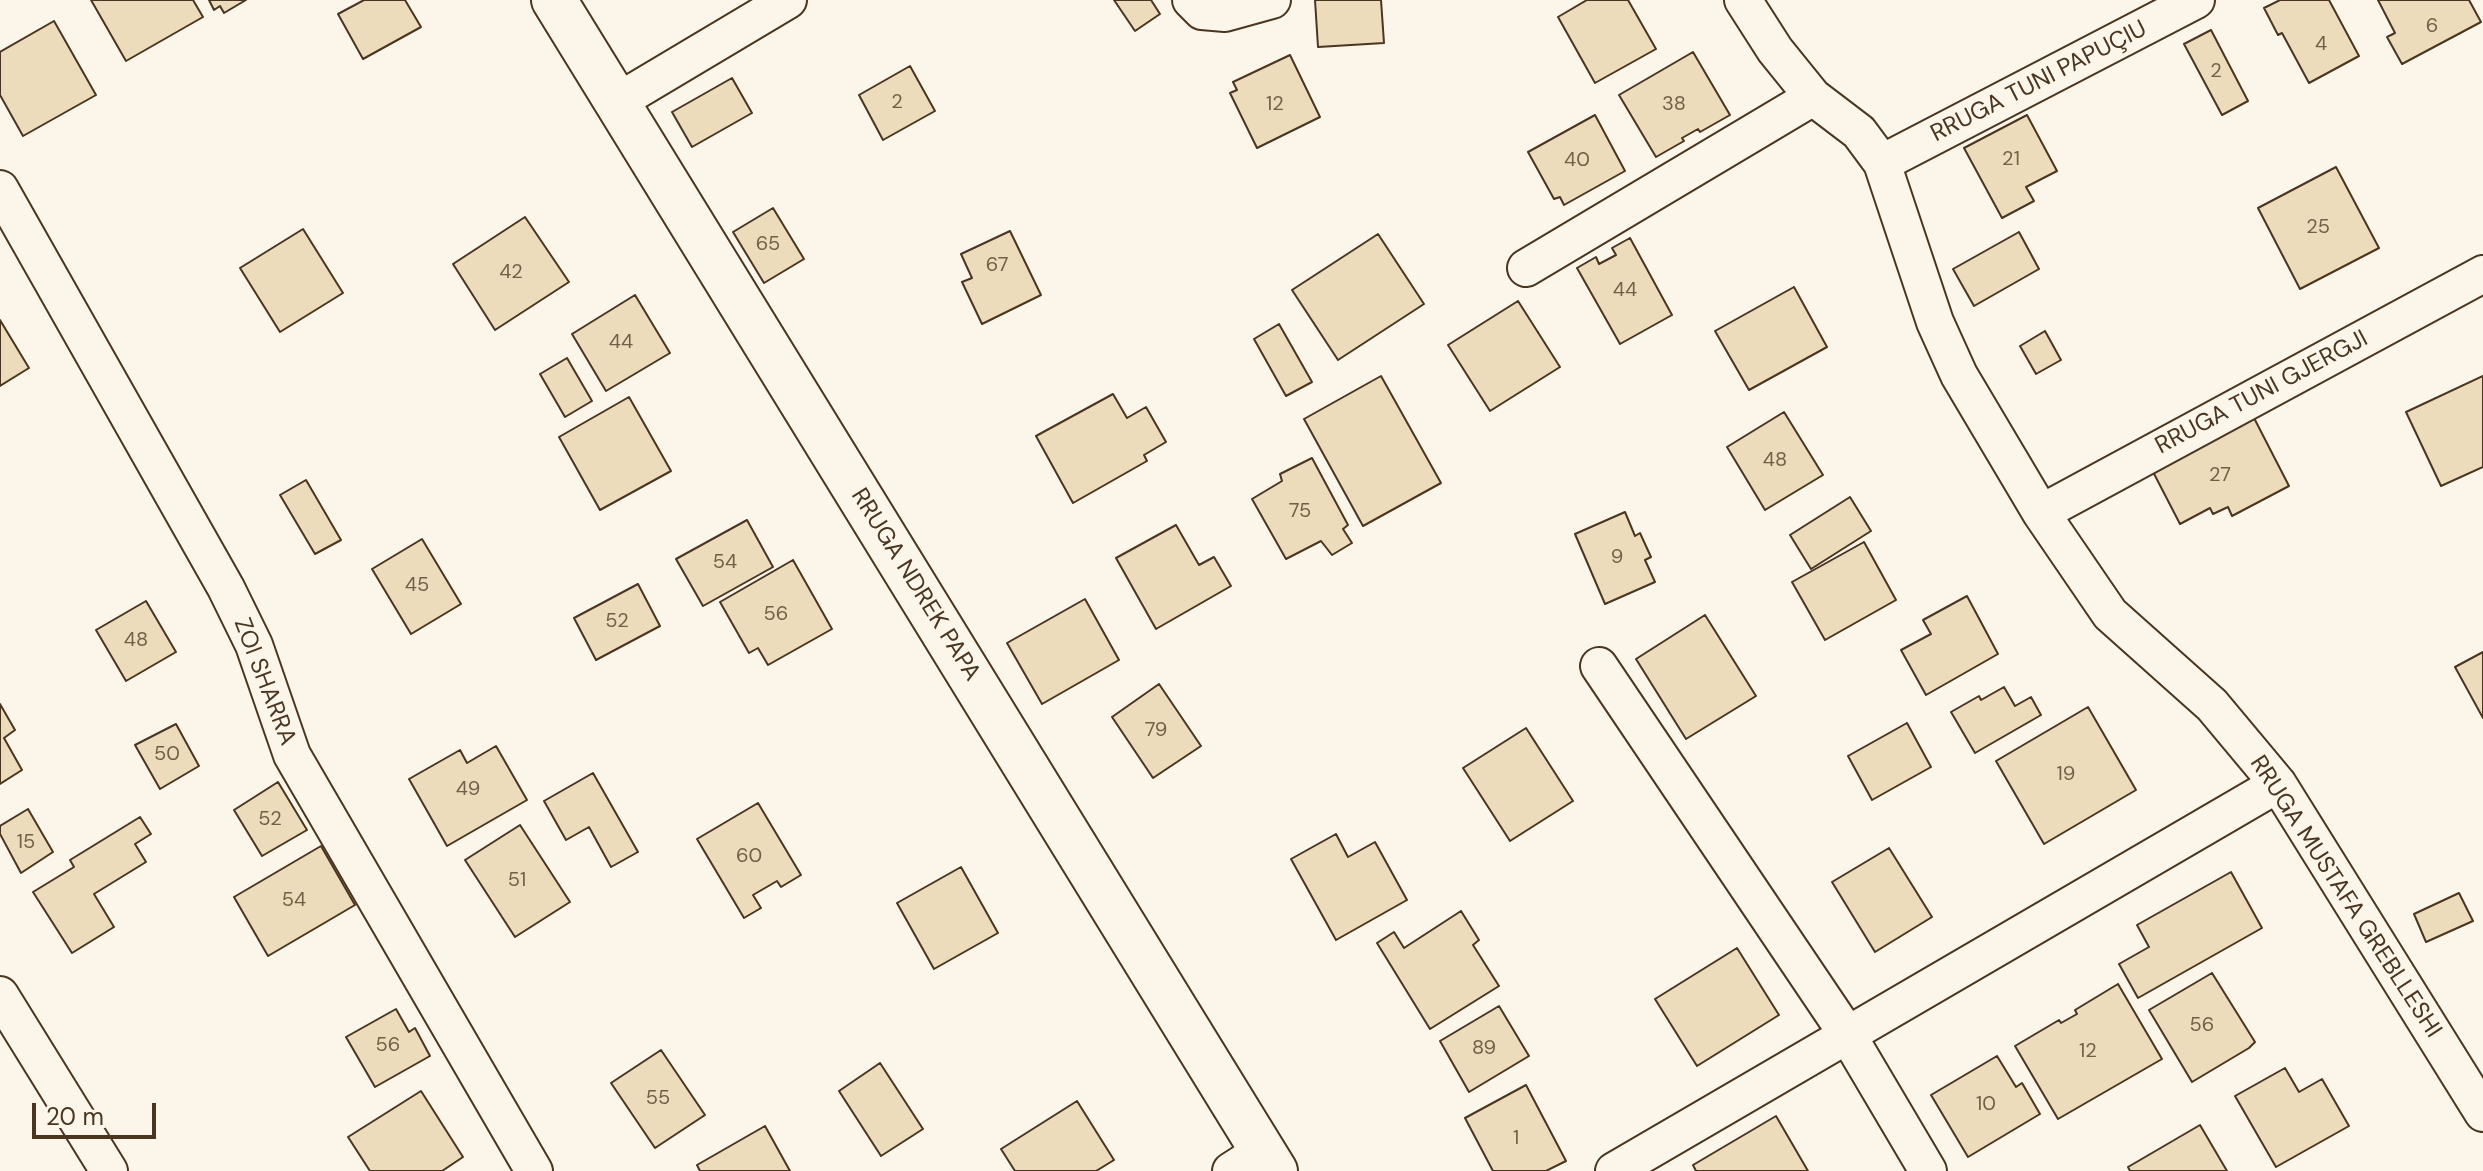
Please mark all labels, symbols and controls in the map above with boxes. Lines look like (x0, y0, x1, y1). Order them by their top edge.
street label: RRUGA TUNI PAPUÇIU (1926, 15, 2152, 149)
house number: 6 (2426, 15, 2438, 39)
house number: 4 (2315, 33, 2327, 57)
house number: 2 (2210, 60, 2222, 84)
house number: 2 (891, 91, 903, 115)
house number: 12 (1266, 93, 1284, 117)
house number: 38 (1662, 93, 1686, 117)
house number: 21 (2002, 148, 2020, 172)
house number: 40 (1564, 149, 1590, 173)
house number: 25 (2306, 216, 2330, 240)
house number: 65 (756, 233, 780, 257)
house number: 67 (986, 254, 1008, 278)
house number: 42 (499, 261, 523, 285)
house number: 44 (1613, 279, 1637, 303)
street label: RRUGA TUNI GJERGJI (2151, 325, 2373, 461)
house number: 44 (609, 331, 633, 355)
house number: 48 (1763, 449, 1787, 473)
house number: 27 (2209, 464, 2231, 488)
street label: RRUGA NDREK PAPA (844, 483, 986, 687)
house number: 75 (1289, 500, 1311, 524)
house number: 9 (1611, 546, 1623, 570)
house number: 54 (713, 551, 737, 575)
house number: 45 (405, 574, 429, 598)
house number: 56 (764, 603, 788, 627)
house number: 52 (605, 610, 629, 634)
street label: ZOI SHARRA (227, 614, 301, 750)
house number: 48 (124, 629, 148, 653)
house number: 79 (1145, 719, 1167, 743)
house number: 50 (154, 743, 180, 767)
street label: RRUGA MUSTAFA GREBLLESHI (2243, 751, 2447, 1043)
house number: 19 (2057, 763, 2075, 787)
house number: 49 (456, 778, 480, 802)
house number: 52 (258, 808, 282, 832)
house number: 15 (17, 831, 35, 855)
house number: 60 (736, 845, 762, 869)
house number: 51 (508, 869, 526, 893)
house number: 54 (282, 889, 306, 913)
house number: 56 (2190, 1014, 2214, 1038)
house number: 56 (376, 1034, 400, 1058)
house number: 89 (1472, 1037, 1496, 1061)
house number: 12 (2079, 1040, 2097, 1064)
scale bar (36, 1087, 160, 1137)
house number: 55 (646, 1087, 670, 1111)
house number: 10 (1976, 1093, 1996, 1117)
text: 20 m (46, 1101, 104, 1132)
house number: 1 (1513, 1127, 1519, 1151)

